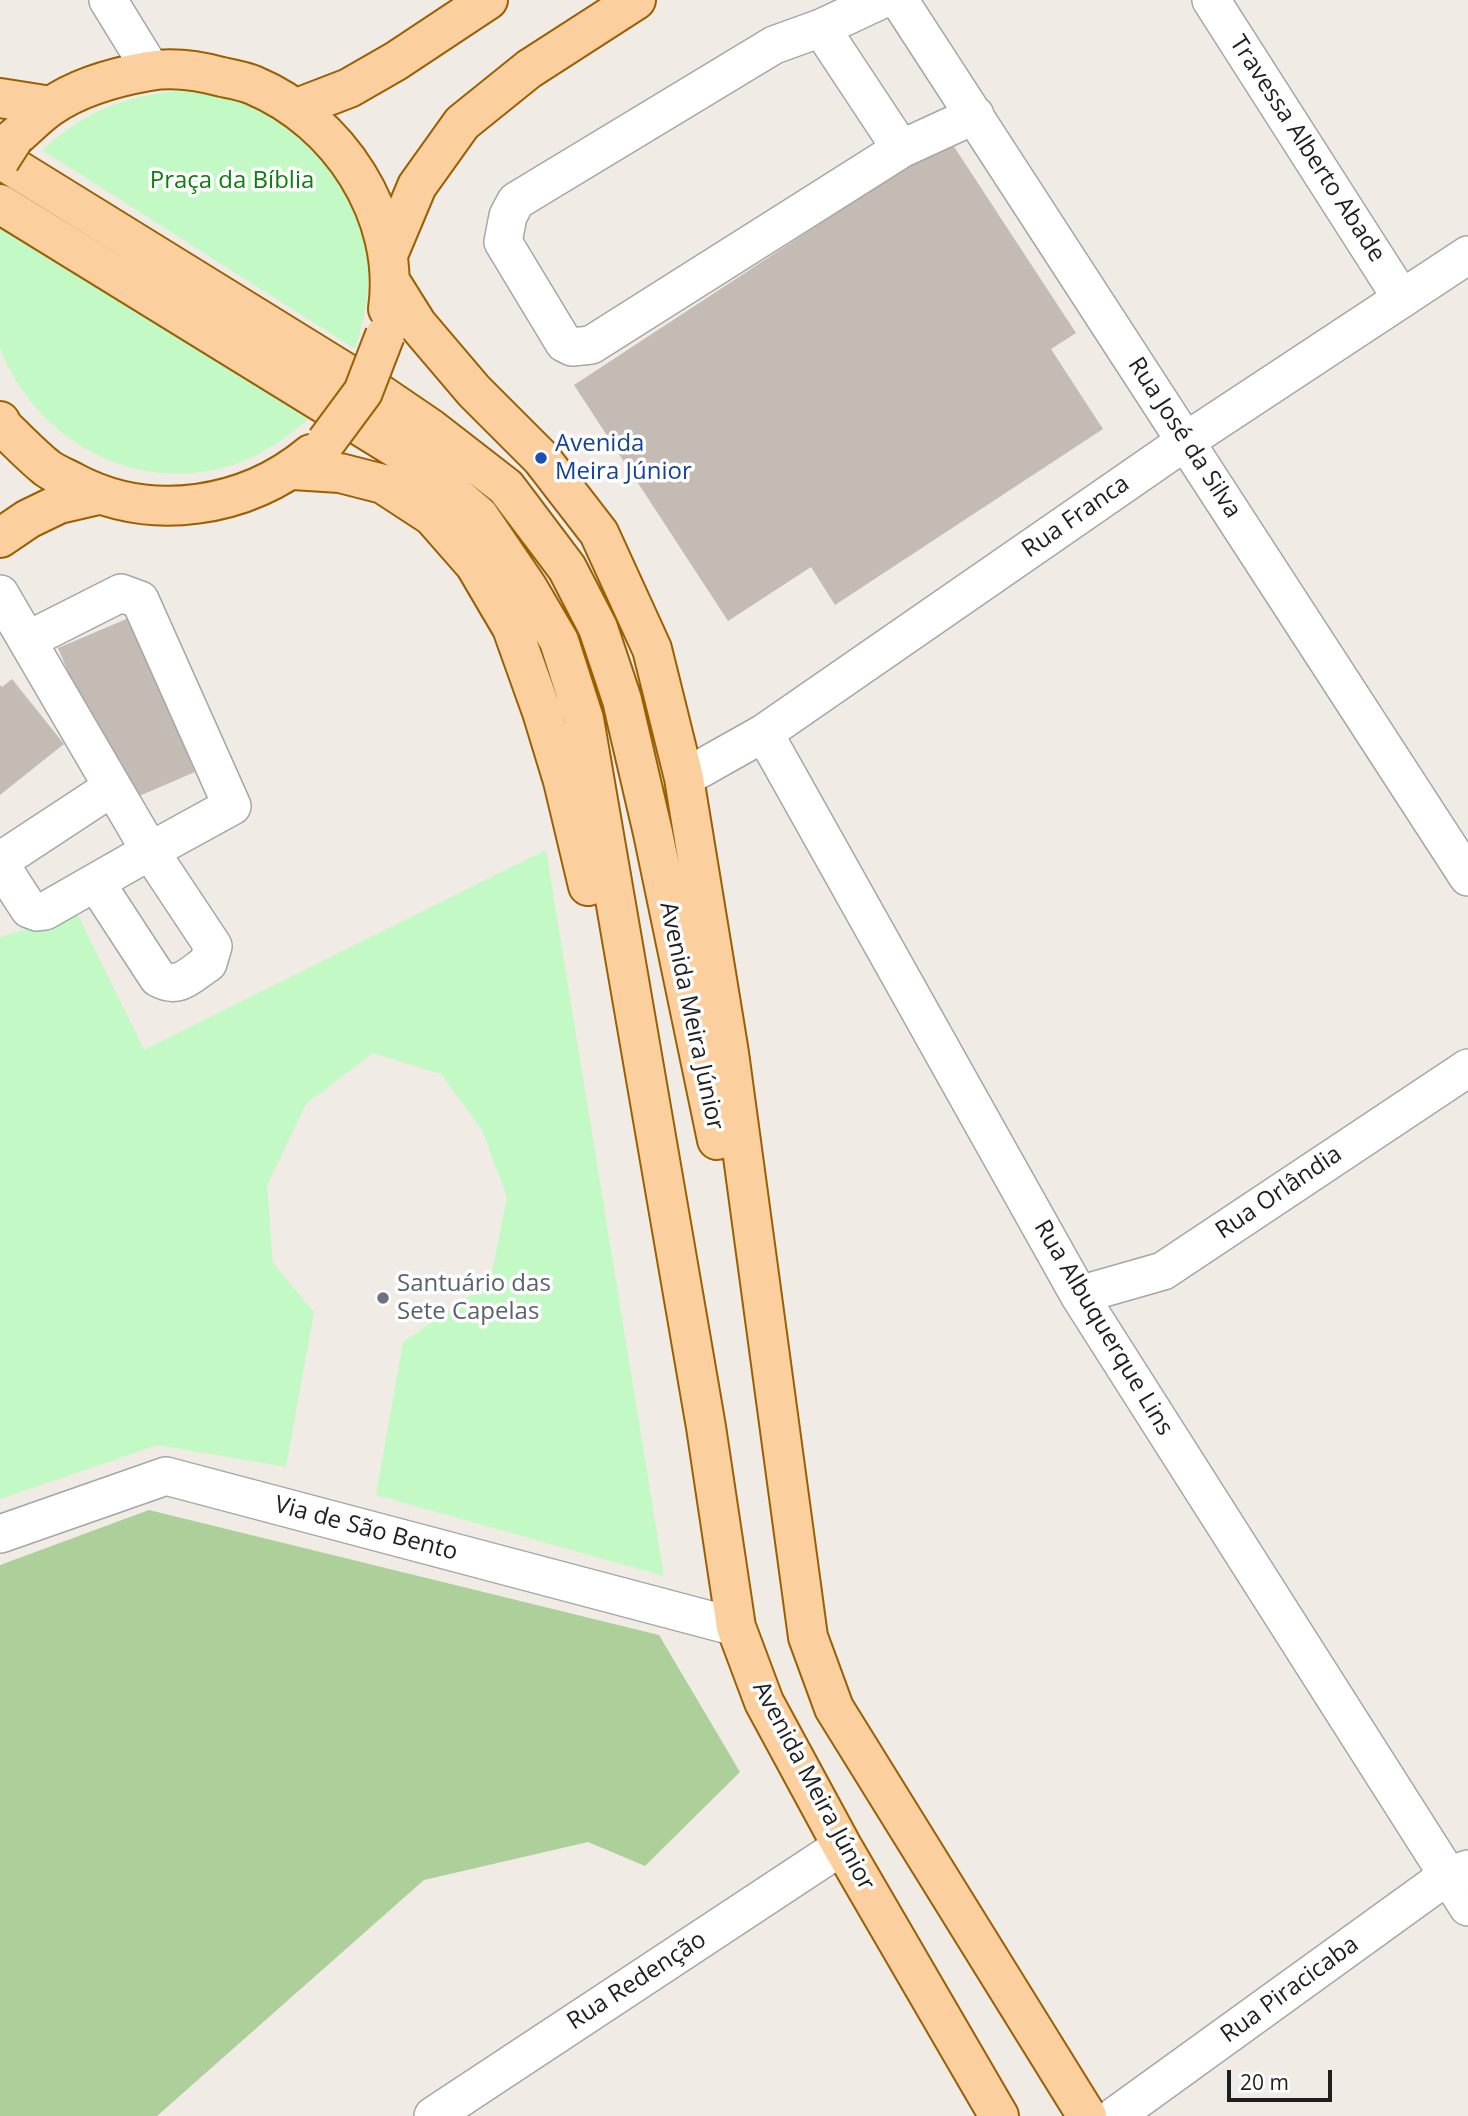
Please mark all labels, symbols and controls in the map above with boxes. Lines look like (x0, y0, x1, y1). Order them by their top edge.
street label: Travessa Alberto Abade (1223, 30, 1391, 268)
park label: Praça da Bíblia (150, 167, 314, 195)
street label: Rua José da Silva (1121, 352, 1247, 524)
place label: Avenida Meira Júnior (555, 430, 692, 486)
marker: Avenida Meira Júnior (533, 450, 549, 466)
street label: Rua Franca (1017, 470, 1135, 564)
street label: Avenida Meira Júnior (653, 899, 729, 1133)
street label: Rua Orlândia (1211, 1140, 1347, 1246)
street label: Rua Albuquerque Lins (1027, 1215, 1179, 1441)
place label: Santuário das Sete Capelas (397, 1270, 551, 1326)
marker: Santuário das Sete Capelas (375, 1290, 391, 1306)
street label: Via de São Bento (271, 1491, 461, 1567)
street label: Avenida Meira Júnior (746, 1677, 880, 1895)
street label: Rua Redenção (562, 1925, 712, 2037)
street label: Rua Piracicaba (1216, 1930, 1364, 2050)
scale bar (1230, 2056, 1335, 2100)
text: 20 m (1240, 2068, 1289, 2096)

